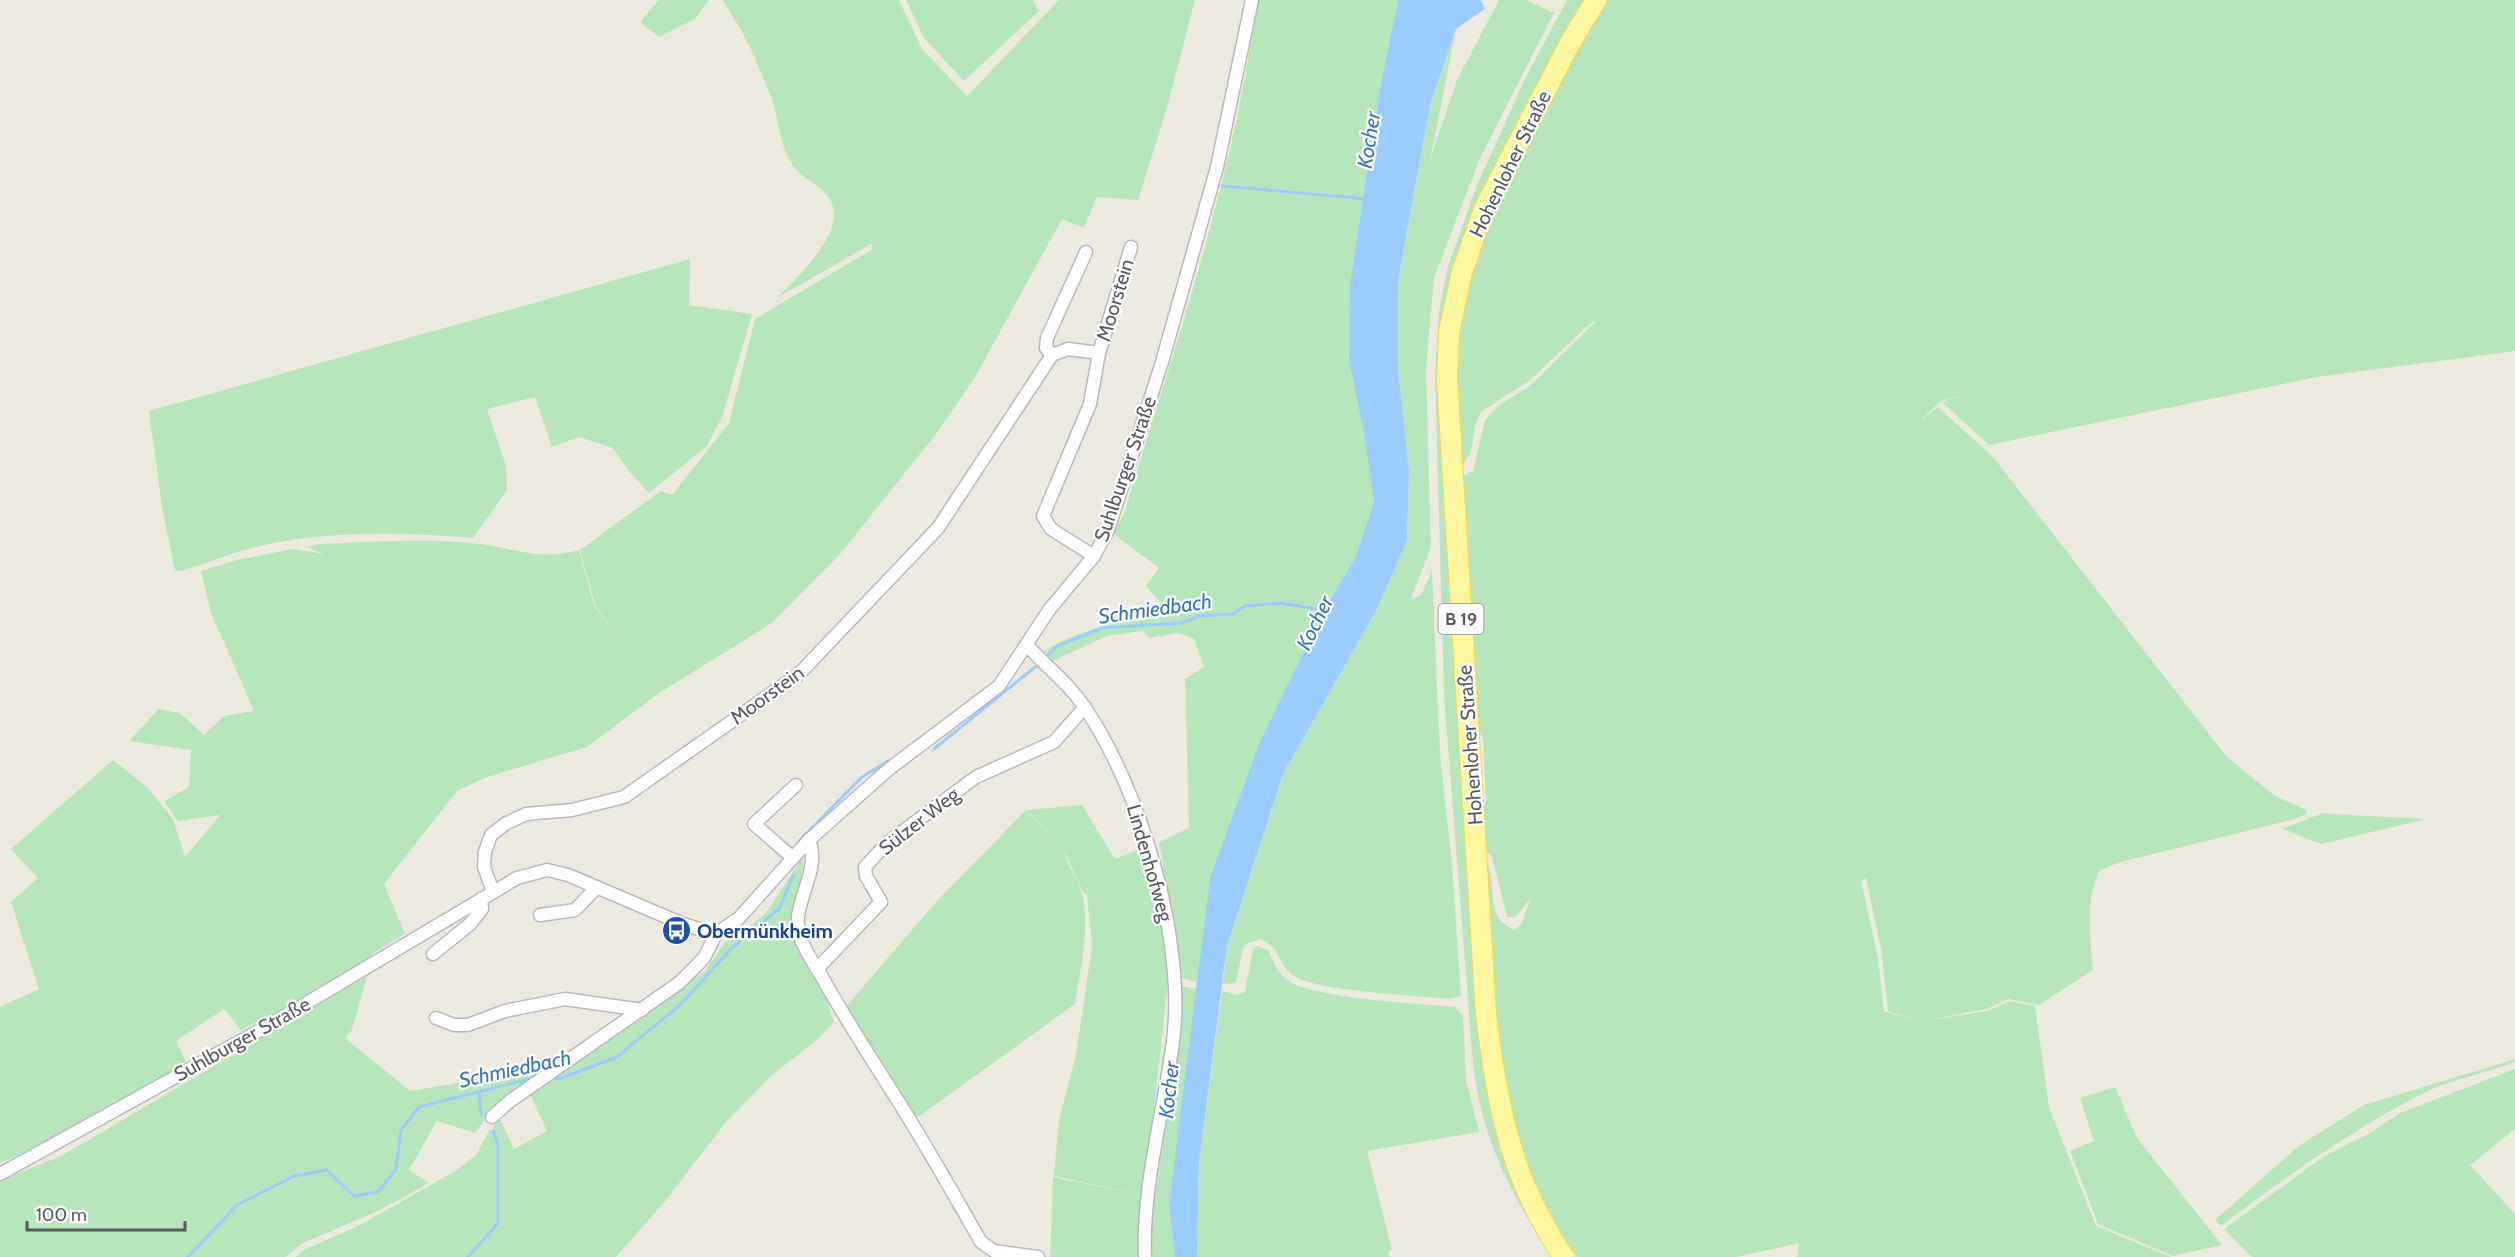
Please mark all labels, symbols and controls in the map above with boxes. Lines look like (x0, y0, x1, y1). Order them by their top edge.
street label: Hohenloher Straße (1464, 87, 1556, 241)
water label: Kocher (1352, 108, 1386, 170)
street label: Moorstein (1091, 256, 1139, 344)
street label: Suhlburger Straße (1089, 393, 1161, 545)
water label: Schmiedbach (1097, 588, 1213, 629)
water label: Kocher (1291, 590, 1339, 654)
road number: B 19 (1438, 604, 1484, 634)
street label: Moorstein (726, 660, 808, 730)
street label: Hohenloher Straße (1452, 664, 1488, 826)
street label: Sülzer Weg (874, 782, 965, 860)
street label: Lindenhofweg (1122, 802, 1178, 925)
bus stop icon: Obermünkheim (660, 915, 692, 947)
place label: Obermünkheim (697, 919, 833, 943)
street label: Suhlburger Straße (170, 992, 314, 1086)
water label: Schmiedbach (456, 1044, 573, 1093)
water label: Kocher (1153, 1059, 1184, 1120)
scale bar (27, 1194, 184, 1232)
text: 100 m (36, 1204, 87, 1226)

